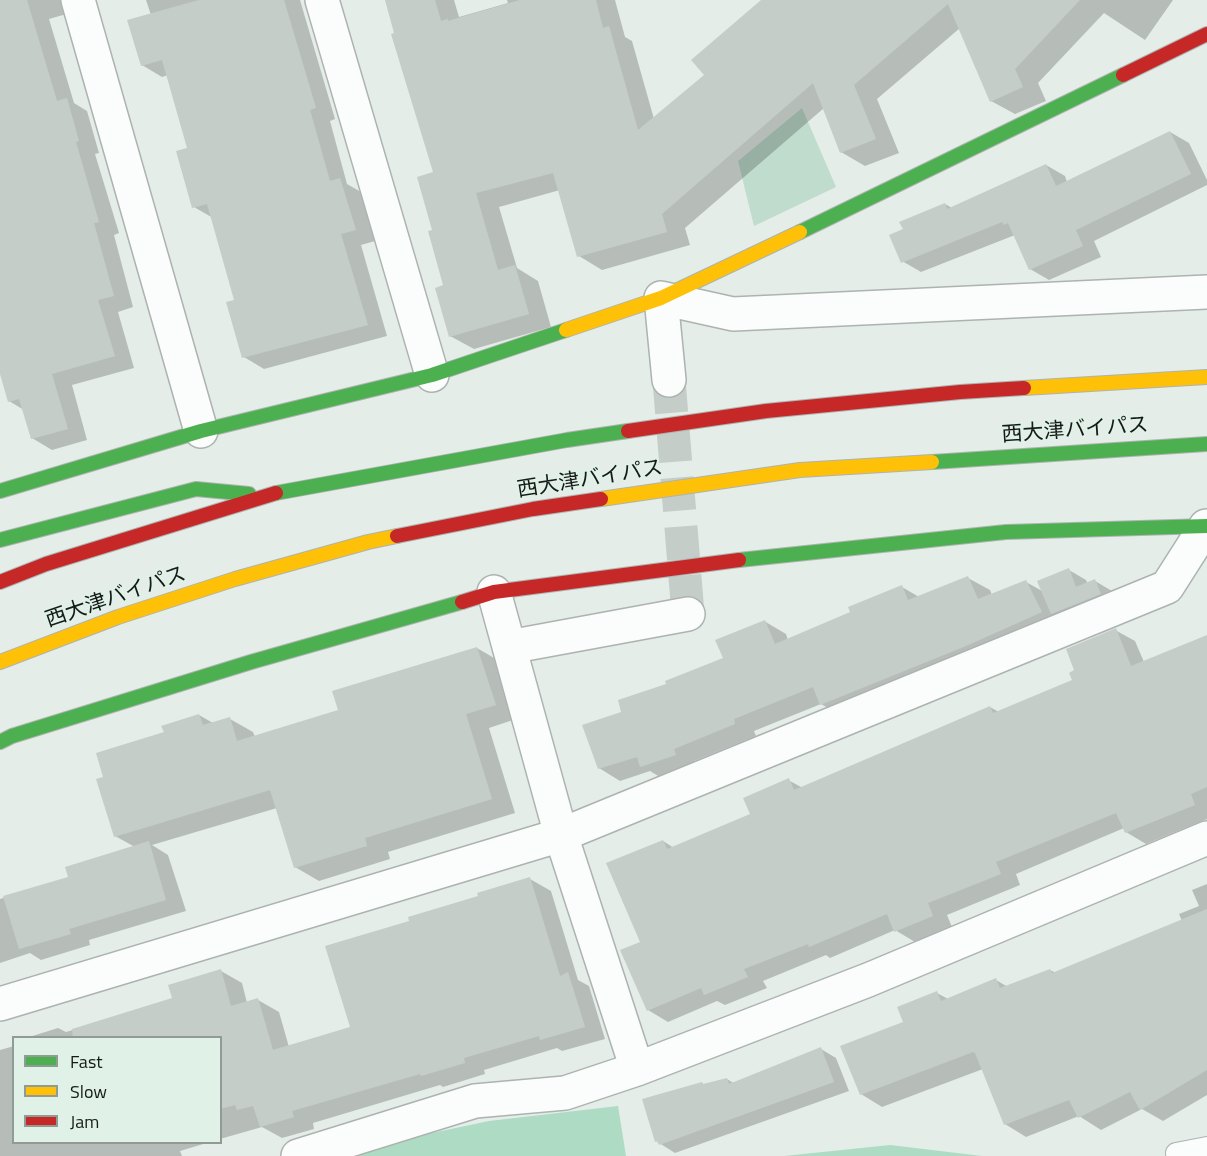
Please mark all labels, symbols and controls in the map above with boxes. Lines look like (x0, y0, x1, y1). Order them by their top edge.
street label: 西大津バイパス (1001, 413, 1149, 449)
street label: 西大津バイパス (515, 456, 665, 504)
street label: 西大津バイパス (42, 562, 190, 634)
legend (12, 1036, 222, 1144)
text: Fast (70, 1048, 103, 1075)
text: Slow (70, 1078, 107, 1105)
text: Jam (70, 1108, 99, 1135)

